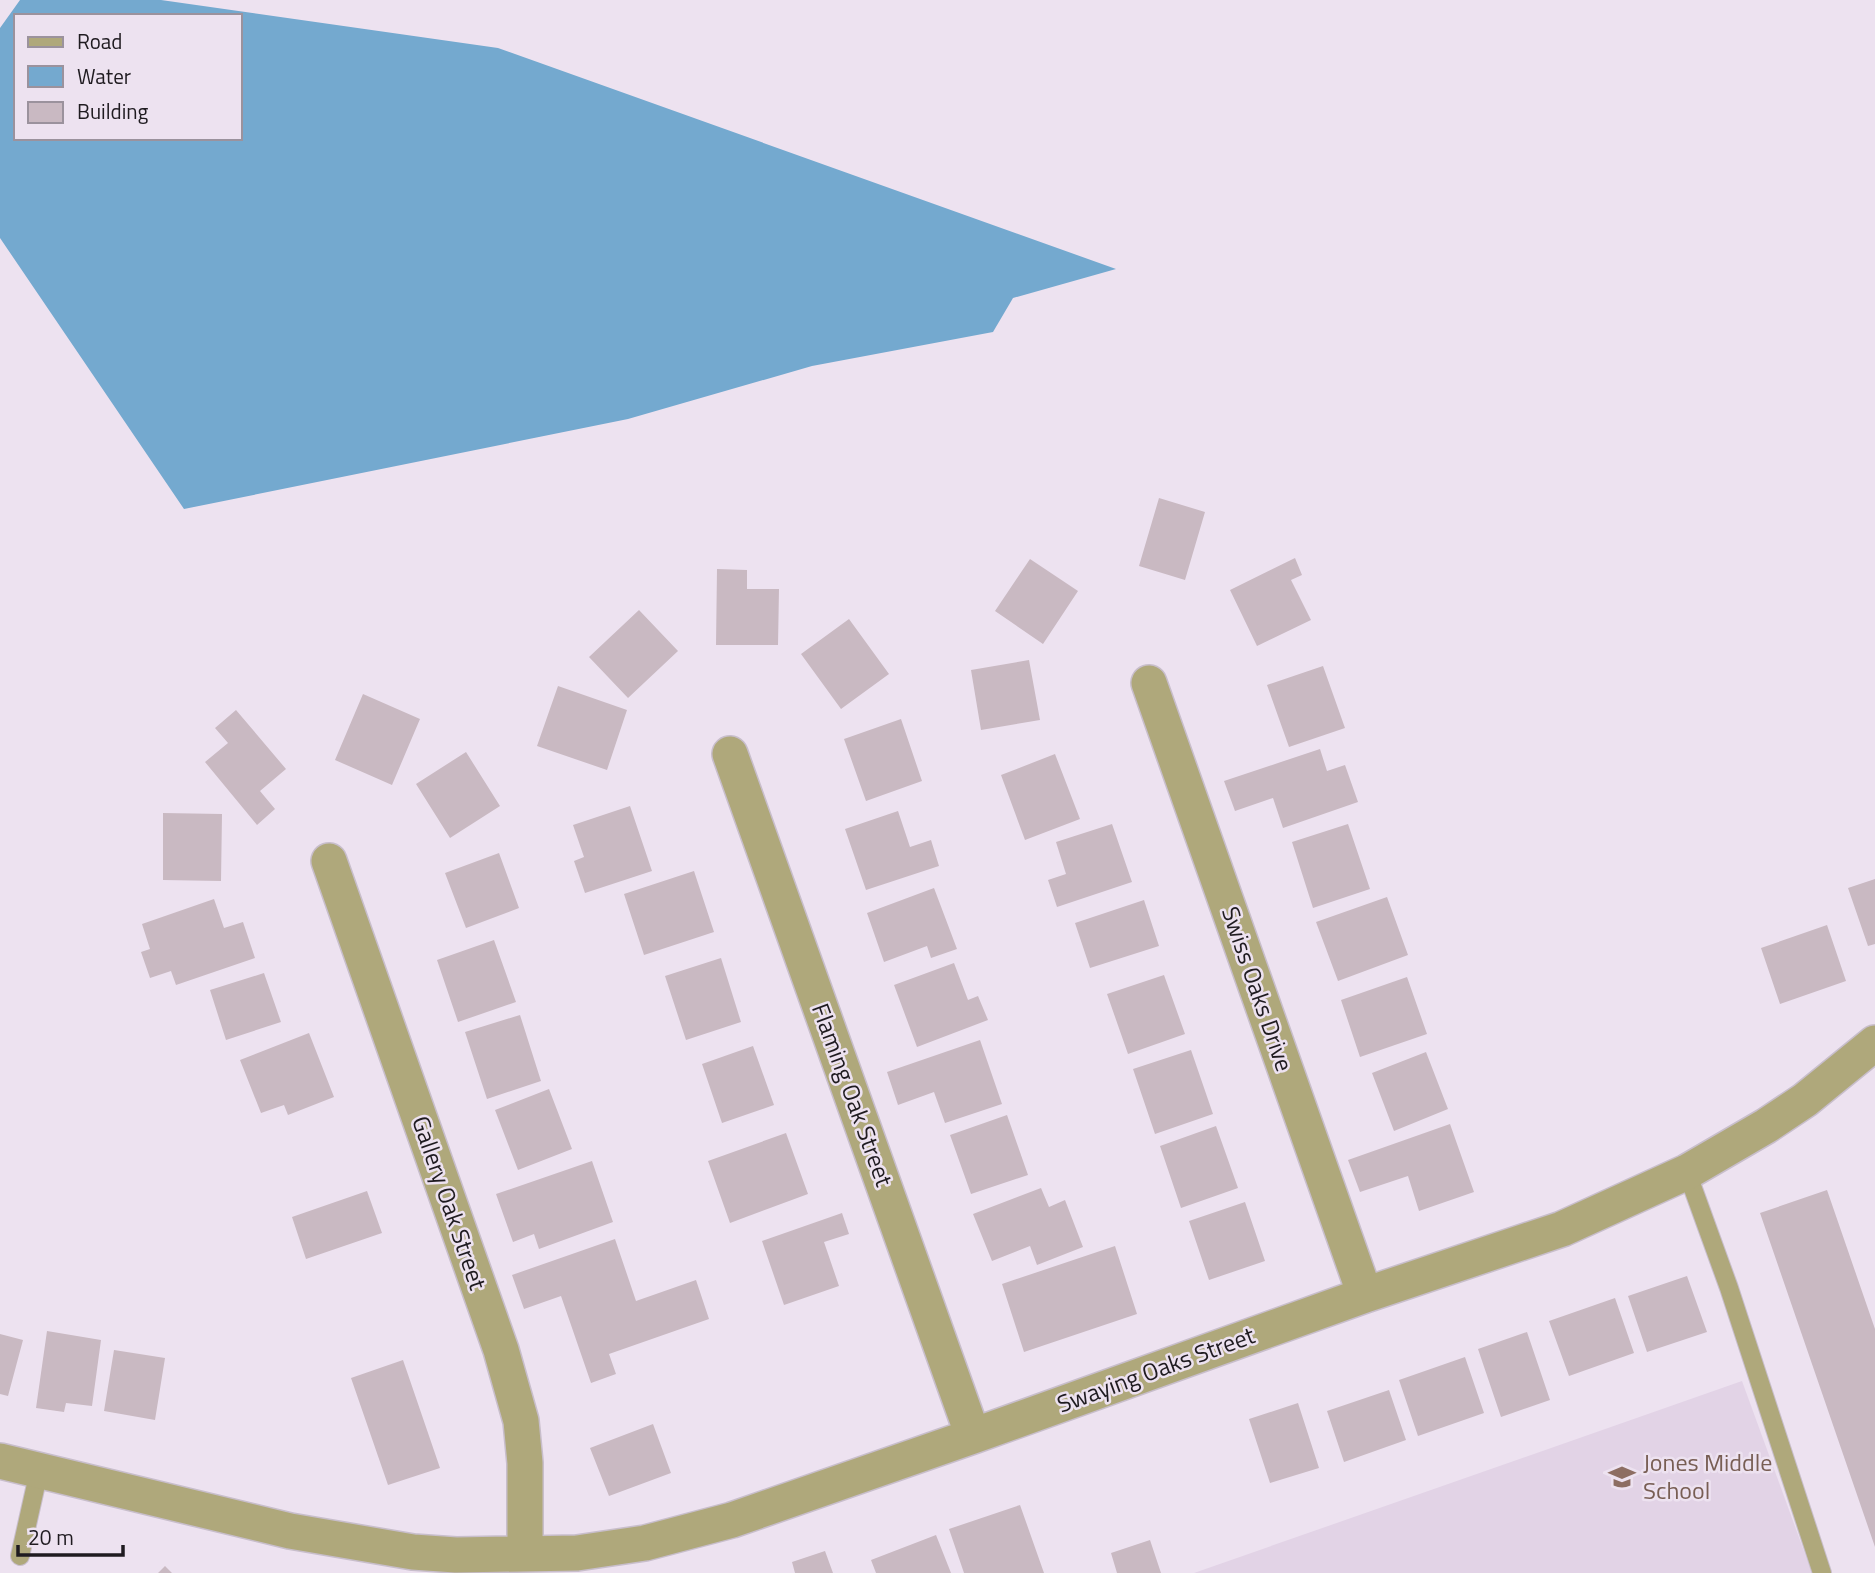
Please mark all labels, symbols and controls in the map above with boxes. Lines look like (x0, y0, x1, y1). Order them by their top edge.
legend (14, 14, 242, 140)
text: Road (77, 25, 122, 57)
text: Water (77, 60, 131, 92)
text: Building (77, 95, 149, 127)
street label: Swiss Oaks Drive (1213, 901, 1303, 1076)
street label: Flaming Oak Street (803, 998, 903, 1192)
street label: Gallery Oak Street (403, 1111, 497, 1295)
street label: Swaying Oaks Street (1052, 1316, 1260, 1422)
place label: Jones Middle School (1643, 1444, 1772, 1508)
school or university icon: Jones Middle School (1607, 1462, 1637, 1492)
scale bar (18, 1514, 122, 1558)
text: 20 m (28, 1521, 74, 1553)

